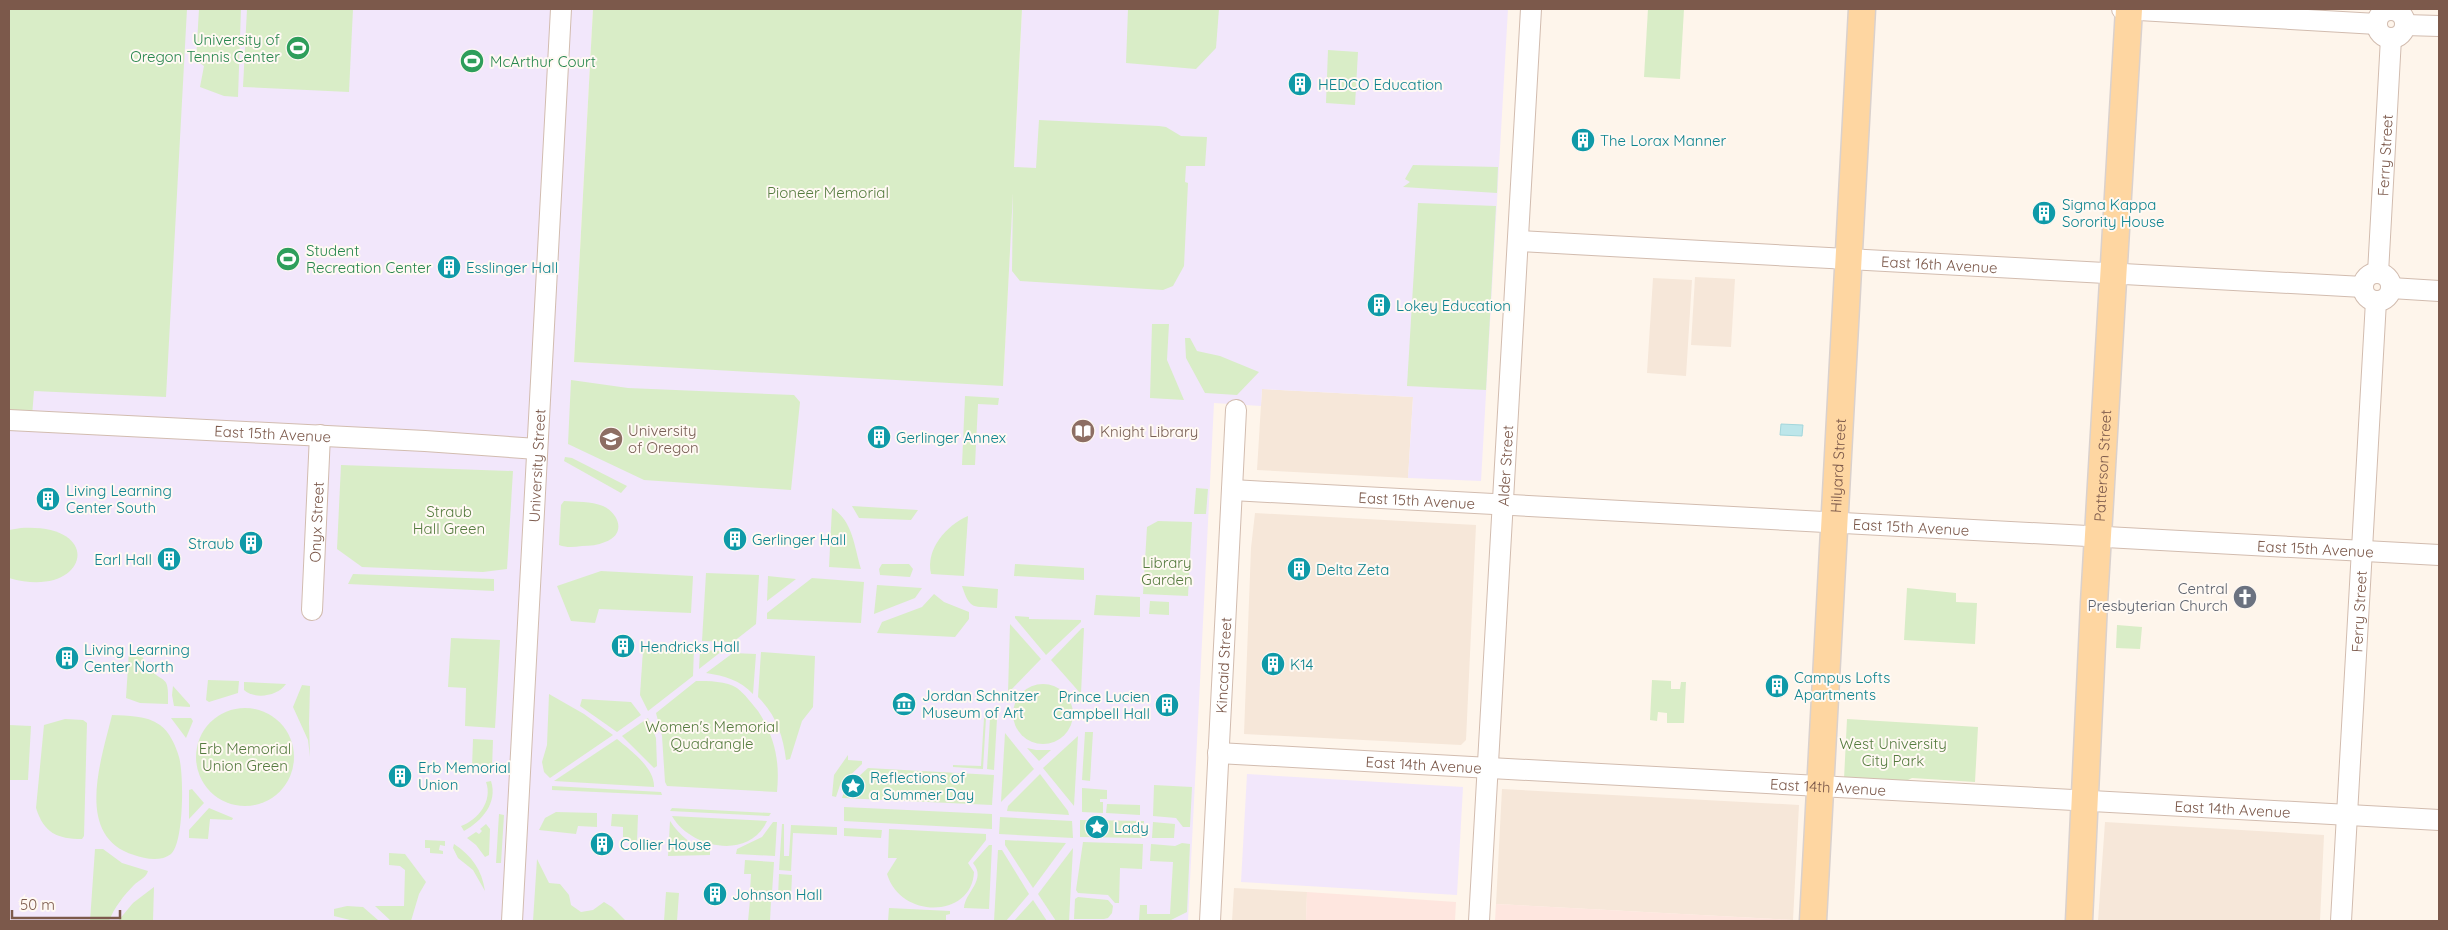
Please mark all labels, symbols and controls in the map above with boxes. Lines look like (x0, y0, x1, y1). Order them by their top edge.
place label: University of Oregon Tennis Center (130, 30, 281, 66)
sports icon: University of Oregon Tennis Center (285, 35, 311, 61)
sports icon: McArthur Court (459, 48, 485, 74)
place label: McArthur Court (490, 52, 596, 71)
building icon: HEDCO Education (1287, 71, 1313, 97)
place label: HEDCO Education (1318, 75, 1443, 94)
street label: Ferry Street (2373, 114, 2396, 197)
building icon: The Lorax Manner (1570, 127, 1596, 153)
place label: The Lorax Manner (1600, 131, 1727, 150)
park label: Pioneer Memorial (767, 183, 889, 202)
place label: Sigma Kappa Sorority House (2062, 195, 2165, 231)
building icon: Sigma Kappa Sorority House (2031, 200, 2057, 226)
place label: Student Recreation Center (306, 241, 432, 277)
sports icon: Student Recreation Center (275, 246, 301, 272)
street label: East 16th Avenue (1881, 251, 1998, 277)
building icon: Esslinger Hall (436, 254, 462, 280)
place label: Esslinger Hall (466, 258, 558, 277)
building icon: Lokey Education (1366, 292, 1392, 318)
place label: Lokey Education (1396, 296, 1511, 315)
street label: University Street (524, 408, 549, 523)
street label: Patterson Street (2089, 409, 2115, 522)
library icon: Knight Library (1070, 418, 1096, 444)
street label: Hilyard Street (1825, 418, 1849, 513)
street label: East 15th Avenue (214, 421, 331, 446)
place label: University of Oregon (628, 421, 699, 457)
place label: Knight Library (1100, 422, 1198, 441)
building icon: Gerlinger Annex (866, 424, 892, 450)
street label: Alder Street (1493, 424, 1517, 507)
school or university icon: University of Oregon (598, 426, 624, 452)
place label: Gerlinger Annex (896, 428, 1006, 447)
place label: Living Learning Center South (66, 481, 172, 517)
street label: Onyx Street (305, 481, 327, 563)
building icon: Living Learning Center South (35, 486, 61, 512)
street label: East 15th Avenue (1358, 487, 1476, 513)
park label: Straub Hall Green (413, 502, 485, 538)
street label: East 15th Avenue (1852, 514, 1970, 539)
building icon: Gerlinger Hall (722, 526, 748, 552)
building icon: Straub (238, 530, 264, 556)
place label: Gerlinger Hall (752, 530, 846, 549)
place label: Straub (188, 534, 234, 553)
street label: East 15th Avenue (2257, 536, 2374, 561)
building icon: Earl Hall (156, 546, 182, 572)
place label: Earl Hall (94, 550, 152, 569)
park label: Library Garden (1141, 553, 1193, 589)
building icon: Delta Zeta (1286, 556, 1312, 582)
place label: Delta Zeta (1316, 560, 1389, 579)
street label: Ferry Street (2347, 570, 2370, 653)
place label: Central Presbyterian Church (2088, 579, 2228, 615)
church icon: Central Presbyterian Church (2232, 584, 2258, 610)
street label: Kincaid Street (1211, 617, 1235, 714)
building icon: Hendricks Hall (610, 633, 636, 659)
place label: Hendricks Hall (640, 637, 740, 656)
place label: Living Learning Center North (84, 640, 190, 676)
building icon: Living Learning Center North (54, 645, 80, 671)
building icon: K14 (1260, 651, 1286, 677)
place label: K14 (1290, 655, 1313, 674)
place label: Campus Lofts Apartments (1794, 668, 1890, 704)
building icon: Campus Lofts Apartments (1764, 673, 1790, 699)
place label: Jordan Schnitzer Museum of Art (922, 686, 1039, 722)
place label: Prince Lucien Campbell Hall (1053, 687, 1150, 723)
museum icon: Jordan Schnitzer Museum of Art (891, 691, 917, 717)
building icon: Prince Lucien Campbell Hall (1154, 692, 1180, 718)
park label: Women's Memorial Quadrangle (645, 717, 779, 753)
park label: West University City Park (1839, 734, 1947, 770)
park label: Erb Memorial Union Green (199, 739, 291, 775)
street label: East 14th Avenue (1365, 752, 1482, 777)
place label: Erb Memorial Union (418, 758, 511, 794)
building icon: Erb Memorial Union (387, 763, 413, 789)
place label: Reflections of a Summer Day (870, 768, 974, 804)
place icon: Reflections of a Summer Day (840, 773, 866, 799)
street label: East 14th Avenue (1770, 774, 1887, 799)
street label: East 14th Avenue (2174, 796, 2291, 821)
place icon: Lady (1084, 814, 1110, 840)
place label: Lady (1114, 818, 1149, 837)
building icon: Collier House (589, 831, 615, 857)
place label: Collier House (620, 835, 711, 854)
building icon: Johnson Hall (702, 881, 728, 907)
place label: Johnson Hall (732, 885, 822, 904)
scale bar (12, 888, 120, 920)
text: 50 m (20, 895, 55, 914)

